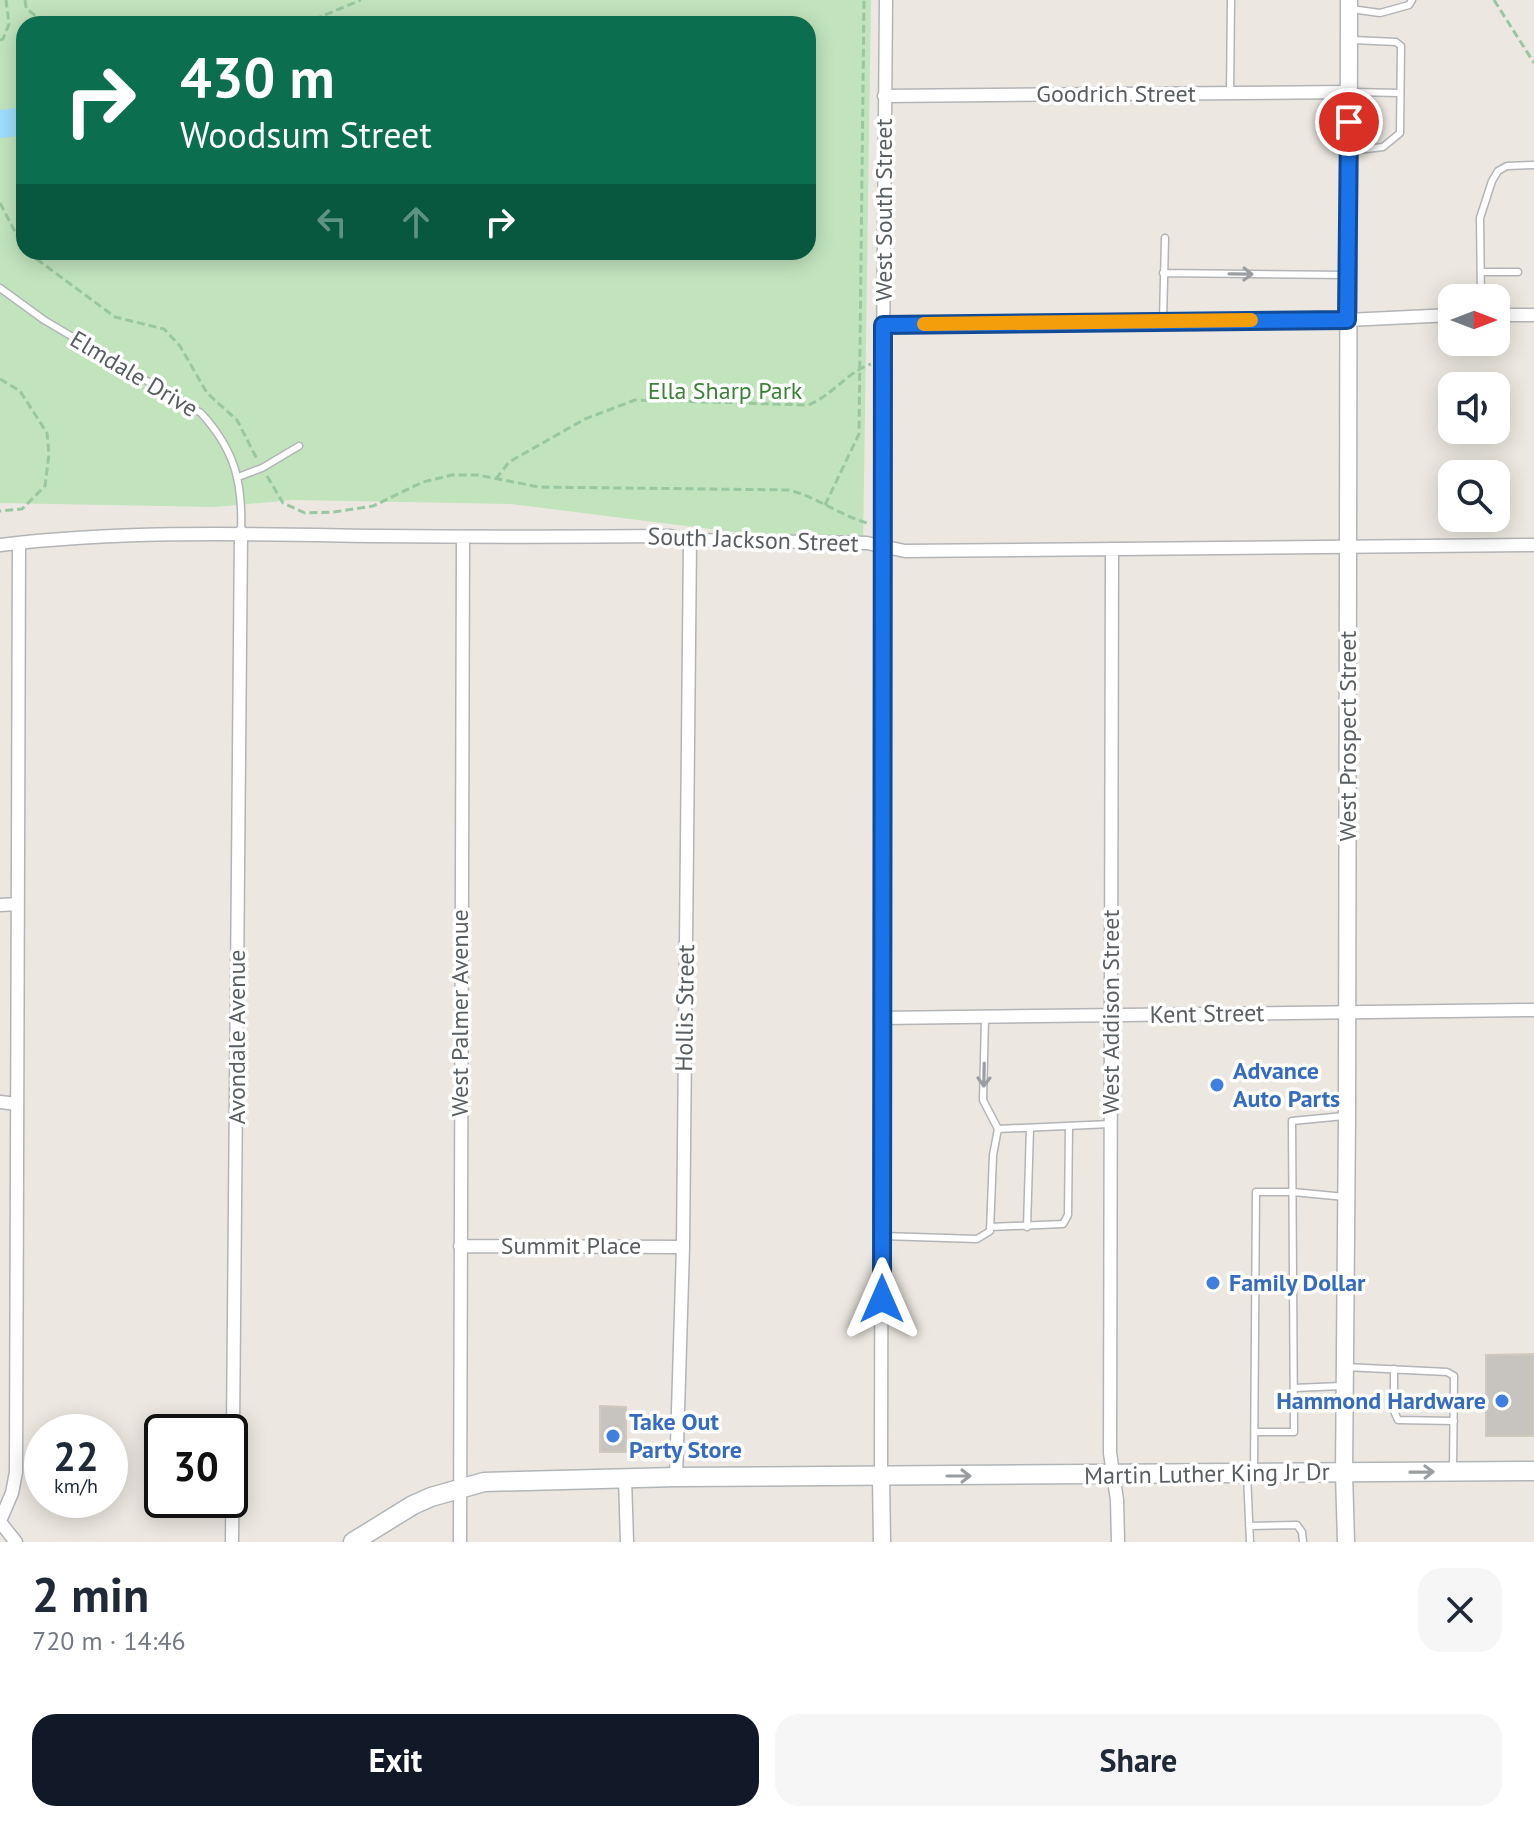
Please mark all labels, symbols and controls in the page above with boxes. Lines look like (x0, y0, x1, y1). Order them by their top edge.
text: 430 m (180, 41, 335, 113)
icon: right (48, 48, 152, 152)
street label: Goodrich Street (1036, 78, 1196, 109)
pin (1315, 88, 1383, 156)
icon: arrive (1327, 100, 1371, 144)
text: Woodsum Street (180, 111, 432, 158)
street label: West South Street (868, 118, 899, 302)
icon: left (310, 200, 354, 244)
icon: ahead (394, 200, 438, 244)
icon: right (478, 200, 522, 244)
one-way arrow (1227, 266, 1254, 281)
north arrow (1438, 284, 1510, 356)
map controls (1438, 284, 1510, 532)
street label: Elmdale Drive (65, 323, 204, 424)
button: sound (1438, 372, 1510, 444)
park label: Ella Sharp Park (648, 375, 803, 406)
button: search (1438, 460, 1510, 532)
street label: South Jackson Street (647, 520, 859, 559)
street label: West Prospect Street (1332, 631, 1363, 841)
street label: West Palmer Avenue (444, 909, 475, 1117)
street label: West Addison Street (1095, 909, 1126, 1115)
street label: Hollis Street (668, 944, 701, 1072)
street label: Avondale Avenue (221, 949, 252, 1125)
street label: Kent Street (1149, 997, 1265, 1030)
place label: Advance Auto Parts (1233, 1055, 1340, 1114)
one-way arrow (976, 1061, 992, 1088)
marker: Advance Auto Parts (1208, 1076, 1226, 1094)
street label: Summit Place (501, 1230, 641, 1261)
position arrow (840, 1257, 924, 1341)
place label: Family Dollar (1229, 1267, 1366, 1298)
marker: Family Dollar (1204, 1274, 1222, 1292)
place label: Hammond Hardware (1276, 1385, 1486, 1416)
marker: Hammond Hardware (1493, 1392, 1511, 1410)
place label: Take Out Party Store (629, 1406, 742, 1465)
speed limit sign: 30 (144, 1414, 248, 1518)
marker: Take Out Party Store (604, 1427, 622, 1445)
text: 22 (53, 1430, 99, 1482)
street label: Martin Luther King Jr Dr (1084, 1456, 1330, 1491)
one-way arrow (1408, 1464, 1435, 1480)
one-way arrow (945, 1468, 972, 1484)
text: km/h (54, 1473, 98, 1499)
text: 2 min (32, 1563, 149, 1625)
button: close (1418, 1568, 1502, 1652)
text: 720 m · 14:46 (32, 1624, 186, 1657)
button: Exit (32, 1714, 759, 1806)
button: Share (775, 1714, 1502, 1806)

